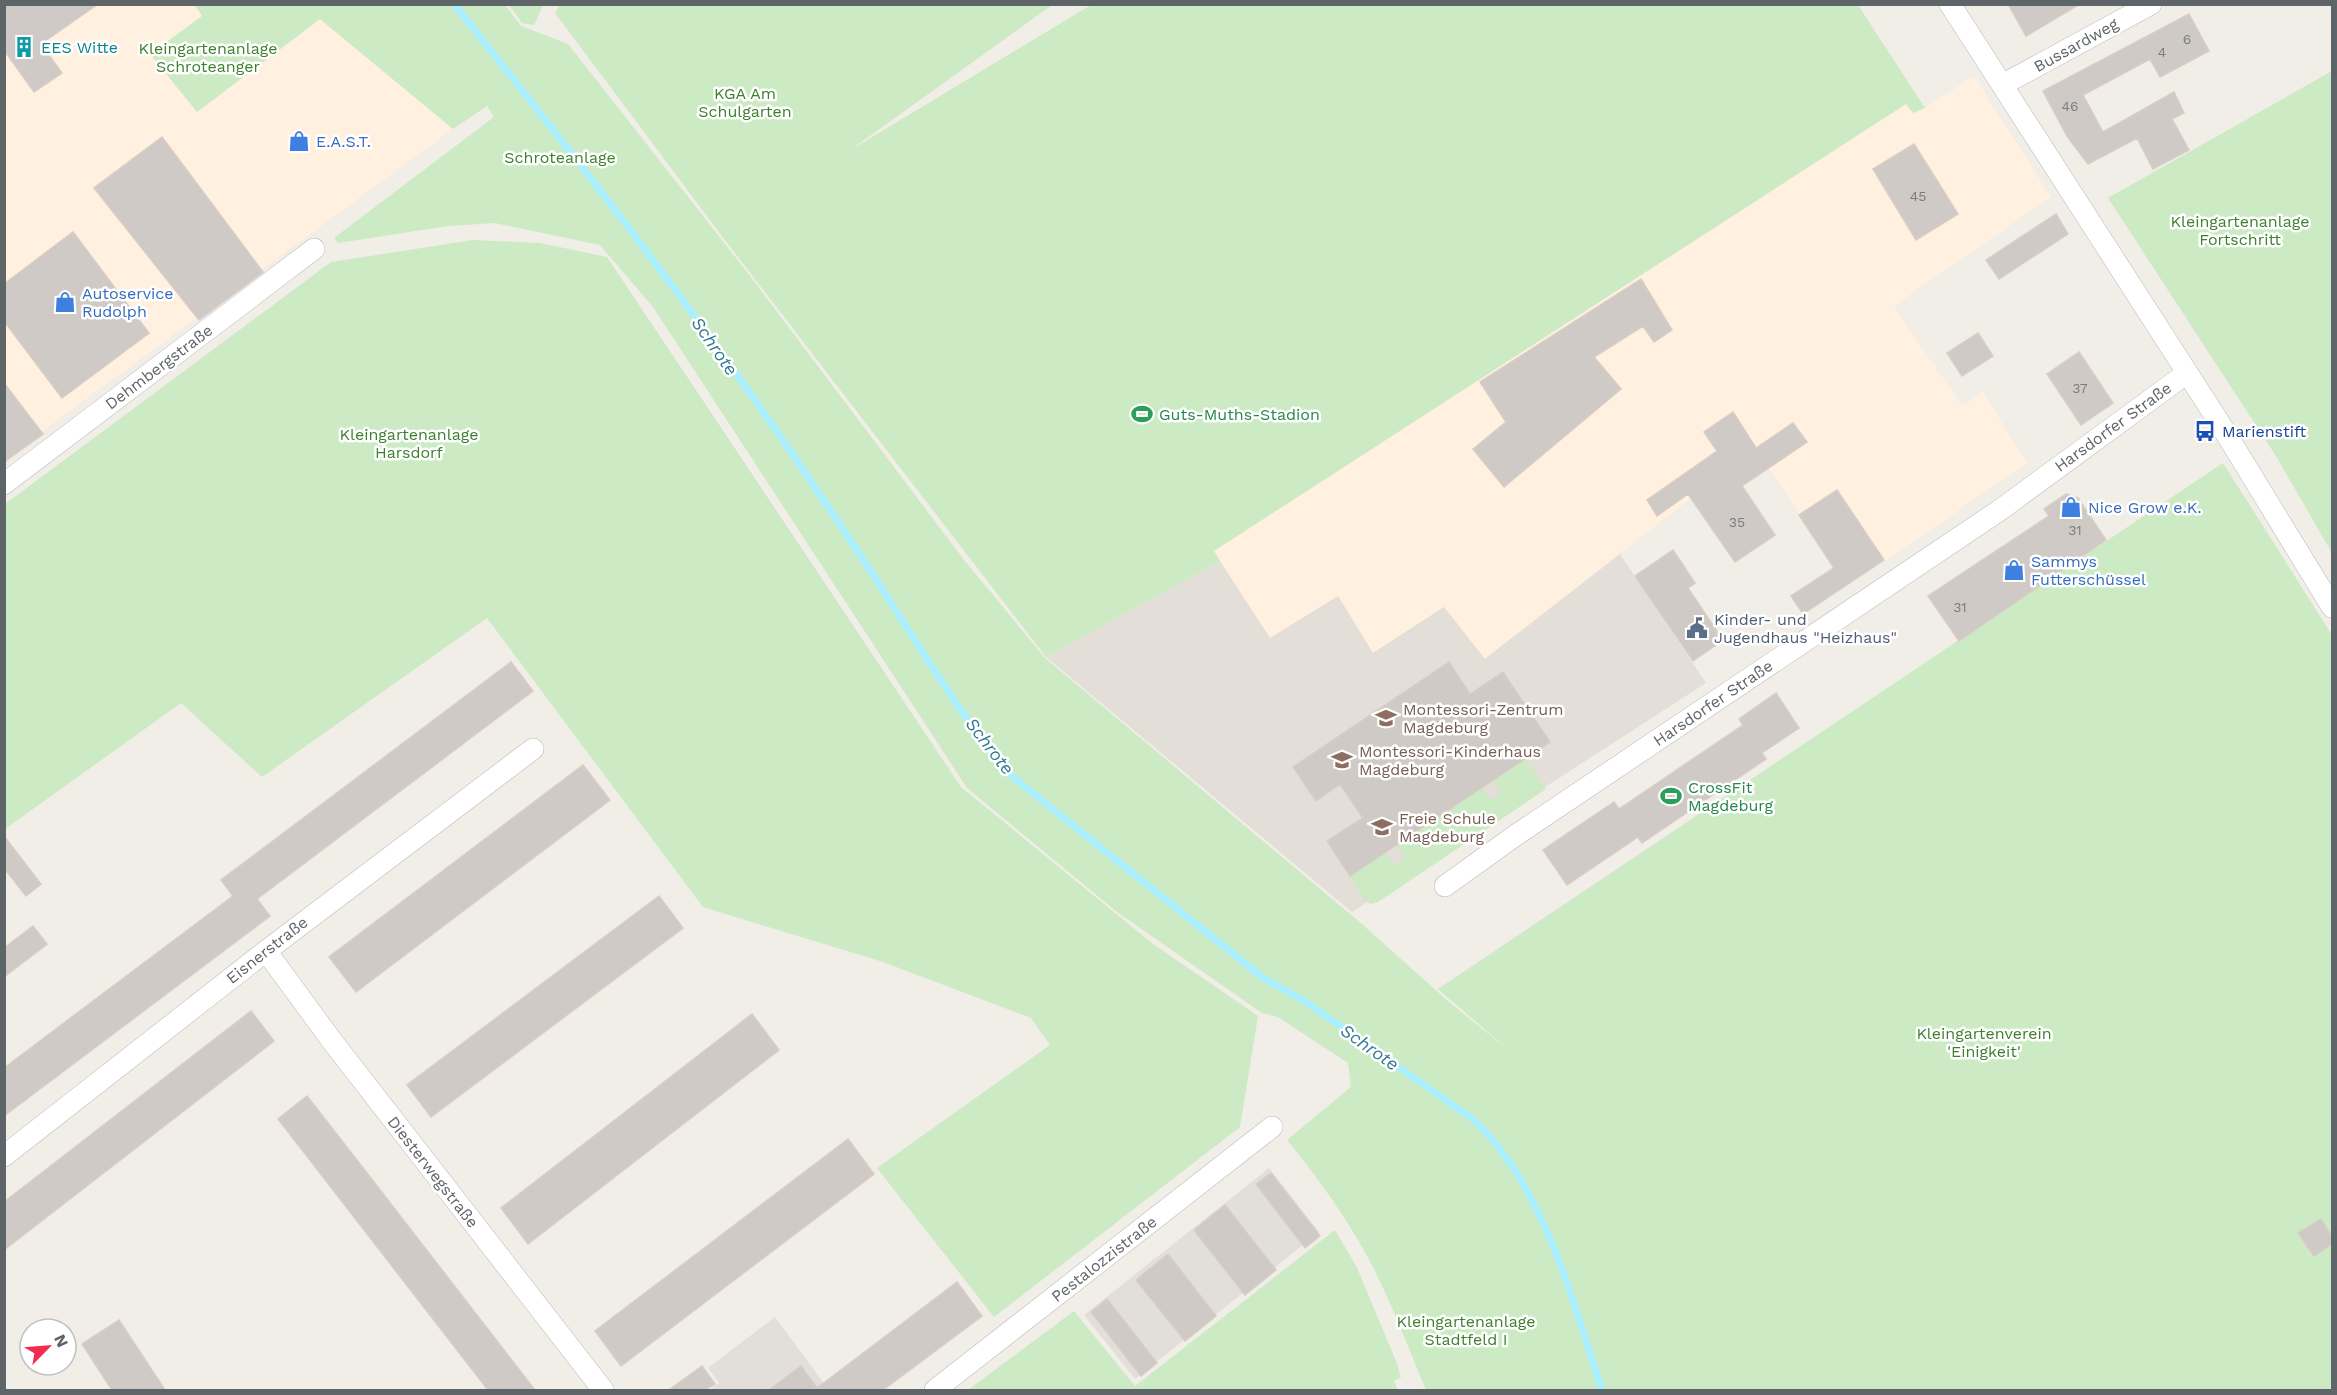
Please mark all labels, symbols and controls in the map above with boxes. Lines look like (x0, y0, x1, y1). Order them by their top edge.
street label: Bussardweg (2031, 14, 2122, 76)
house number: 6 (2183, 31, 2191, 47)
building icon: EES Witte (12, 35, 36, 59)
place label: EES Witte (41, 38, 118, 57)
park label: Kleingartenanlage Schroteanger (139, 39, 277, 76)
house number: 4 (2158, 44, 2166, 60)
park label: KGA Am Schulgarten (698, 84, 792, 121)
house number: 46 (2061, 98, 2079, 114)
shop icon: E.A.S.T. (287, 129, 311, 153)
place label: E.A.S.T. (316, 132, 371, 151)
park label: Schroteanlage (504, 148, 616, 167)
house number: 45 (1910, 188, 1926, 204)
park label: Kleingartenanlage Fortschritt (2171, 212, 2309, 249)
place label: Autoservice Rudolph (82, 284, 174, 321)
shop icon: Autoservice Rudolph (53, 290, 77, 314)
water label: Schrote (687, 313, 743, 379)
street label: Dehmbergstraße (102, 320, 216, 414)
street label: Harsdorfer Straße (2051, 378, 2175, 476)
house number: 37 (2072, 380, 2088, 396)
sports icon: Guts-Muths-Stadion (1130, 402, 1154, 426)
place label: Guts-Muths-Stadion (1159, 405, 1320, 424)
bus stop icon: Marienstift (2193, 419, 2217, 443)
place label: Marienstift (2222, 422, 2306, 441)
park label: Kleingartenanlage Harsdorf (340, 425, 478, 462)
shop icon: Nice Grow e.K. (2059, 495, 2083, 519)
place label: Nice Grow e.K. (2088, 498, 2202, 517)
house number: 35 (1729, 514, 1745, 530)
house number: 31 (2068, 522, 2082, 538)
place label: Sammys Futterschüssel (2031, 552, 2146, 589)
shop icon: Sammys Futterschüssel (2002, 558, 2026, 582)
house number: 31 (1953, 599, 1967, 615)
place label: Kinder- und Jugendhaus "Heizhaus" (1714, 610, 1897, 647)
public building icon: Kinder- und Jugendhaus "Heizhaus" (1685, 616, 1709, 640)
street label: Harsdorfer Straße (1650, 656, 1776, 750)
place label: Montessori-Zentrum Magdeburg (1403, 700, 1563, 737)
school or university icon: Montessori-Zentrum Magdeburg (1374, 706, 1398, 730)
water label: Schrote (961, 713, 1019, 779)
place label: Montessori-Kinderhaus Magdeburg (1359, 742, 1541, 779)
school or university icon: Montessori-Kinderhaus Magdeburg (1330, 748, 1354, 772)
place label: CrossFit Magdeburg (1688, 778, 1773, 815)
sports icon: CrossFit Magdeburg (1659, 784, 1683, 808)
place label: Freie Schule Magdeburg (1399, 809, 1496, 846)
school or university icon: Freie Schule Magdeburg (1370, 815, 1394, 839)
street label: Eisnerstraße (223, 912, 311, 988)
water label: Schrote (1337, 1019, 1403, 1075)
park label: Kleingartenverein 'Einigkeit' (1916, 1024, 2052, 1061)
street label: Diesterwegstraße (384, 1112, 482, 1232)
street label: Pestalozzistraße (1048, 1212, 1160, 1306)
park label: Kleingartenanlage Stadtfeld I (1397, 1312, 1535, 1349)
north arrow (18, 1317, 78, 1377)
text: N (50, 1331, 72, 1350)

